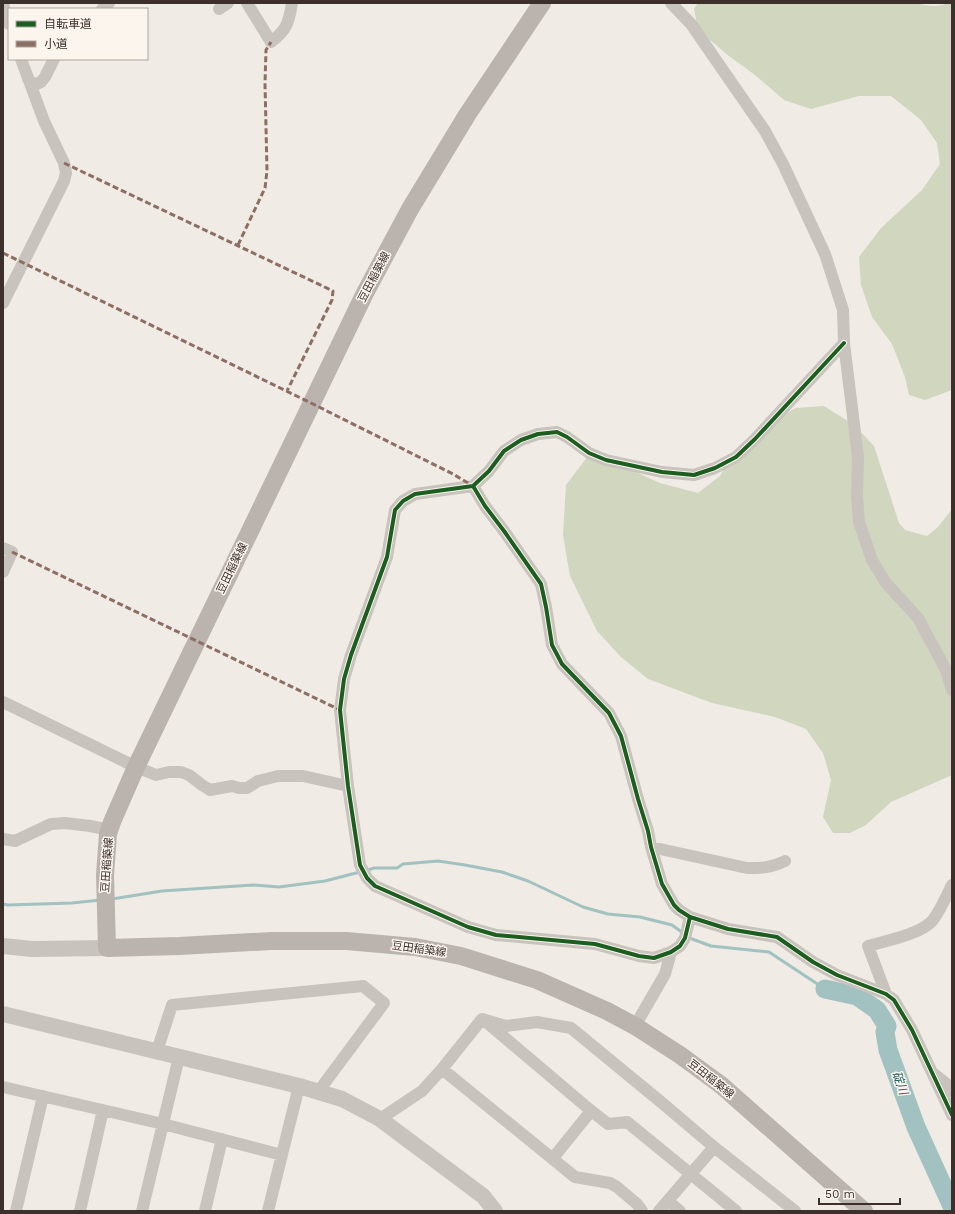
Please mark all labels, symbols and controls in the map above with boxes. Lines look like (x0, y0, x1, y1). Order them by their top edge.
legend (8, 8, 148, 60)
text: 自転車道 (44, 17, 92, 31)
text: 小道 (44, 37, 68, 51)
street label: 豆田稲築線 (355, 250, 393, 304)
street label: 豆田稲築線 (214, 540, 250, 596)
street label: 豆田稲築線 (99, 837, 115, 893)
street label: 豆田稲築線 (391, 939, 447, 959)
street label: 豆田稲築線 (685, 1057, 737, 1101)
water label: 碇川 (889, 1069, 911, 1099)
scale bar (819, 1180, 900, 1206)
text: 50 m (825, 1187, 855, 1201)

